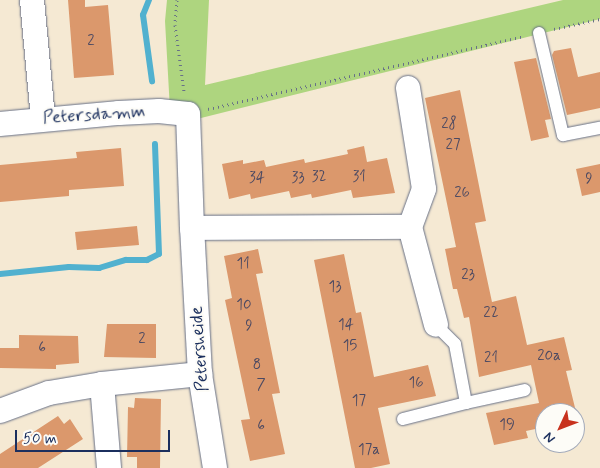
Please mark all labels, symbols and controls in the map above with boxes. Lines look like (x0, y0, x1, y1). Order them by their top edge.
house number: 2 (87, 33, 95, 51)
street label: Petersdamm (42, 101, 146, 129)
house number: 28 (441, 116, 457, 134)
house number: 27 (446, 137, 460, 155)
house number: 32 (312, 169, 326, 187)
house number: 31 (352, 169, 366, 187)
house number: 34 (249, 170, 265, 188)
house number: 33 (291, 170, 305, 188)
house number: 9 (585, 171, 593, 189)
house number: 26 (454, 185, 470, 203)
house number: 11 (236, 256, 250, 274)
house number: 23 (461, 267, 475, 285)
house number: 13 (328, 279, 342, 297)
house number: 10 (236, 297, 252, 315)
house number: 22 (483, 305, 499, 323)
street label: Petersheide (186, 306, 214, 392)
house number: 14 (338, 317, 354, 335)
house number: 9 (245, 318, 253, 336)
house number: 2 (138, 331, 146, 349)
house number: 15 (343, 338, 357, 356)
house number: 6 (38, 340, 46, 358)
house number: 20a (537, 348, 561, 366)
house number: 21 (484, 350, 498, 368)
house number: 8 (253, 357, 261, 375)
house number: 16 (409, 375, 423, 393)
house number: 7 (256, 377, 266, 395)
house number: 17 (352, 393, 366, 411)
north arrow (535, 403, 585, 453)
house number: 19 (499, 417, 515, 435)
house number: 6 (257, 418, 265, 436)
scale bar (18, 420, 172, 452)
text: N (540, 428, 560, 447)
text: 50 m (23, 429, 57, 449)
house number: 17a (358, 442, 380, 460)

